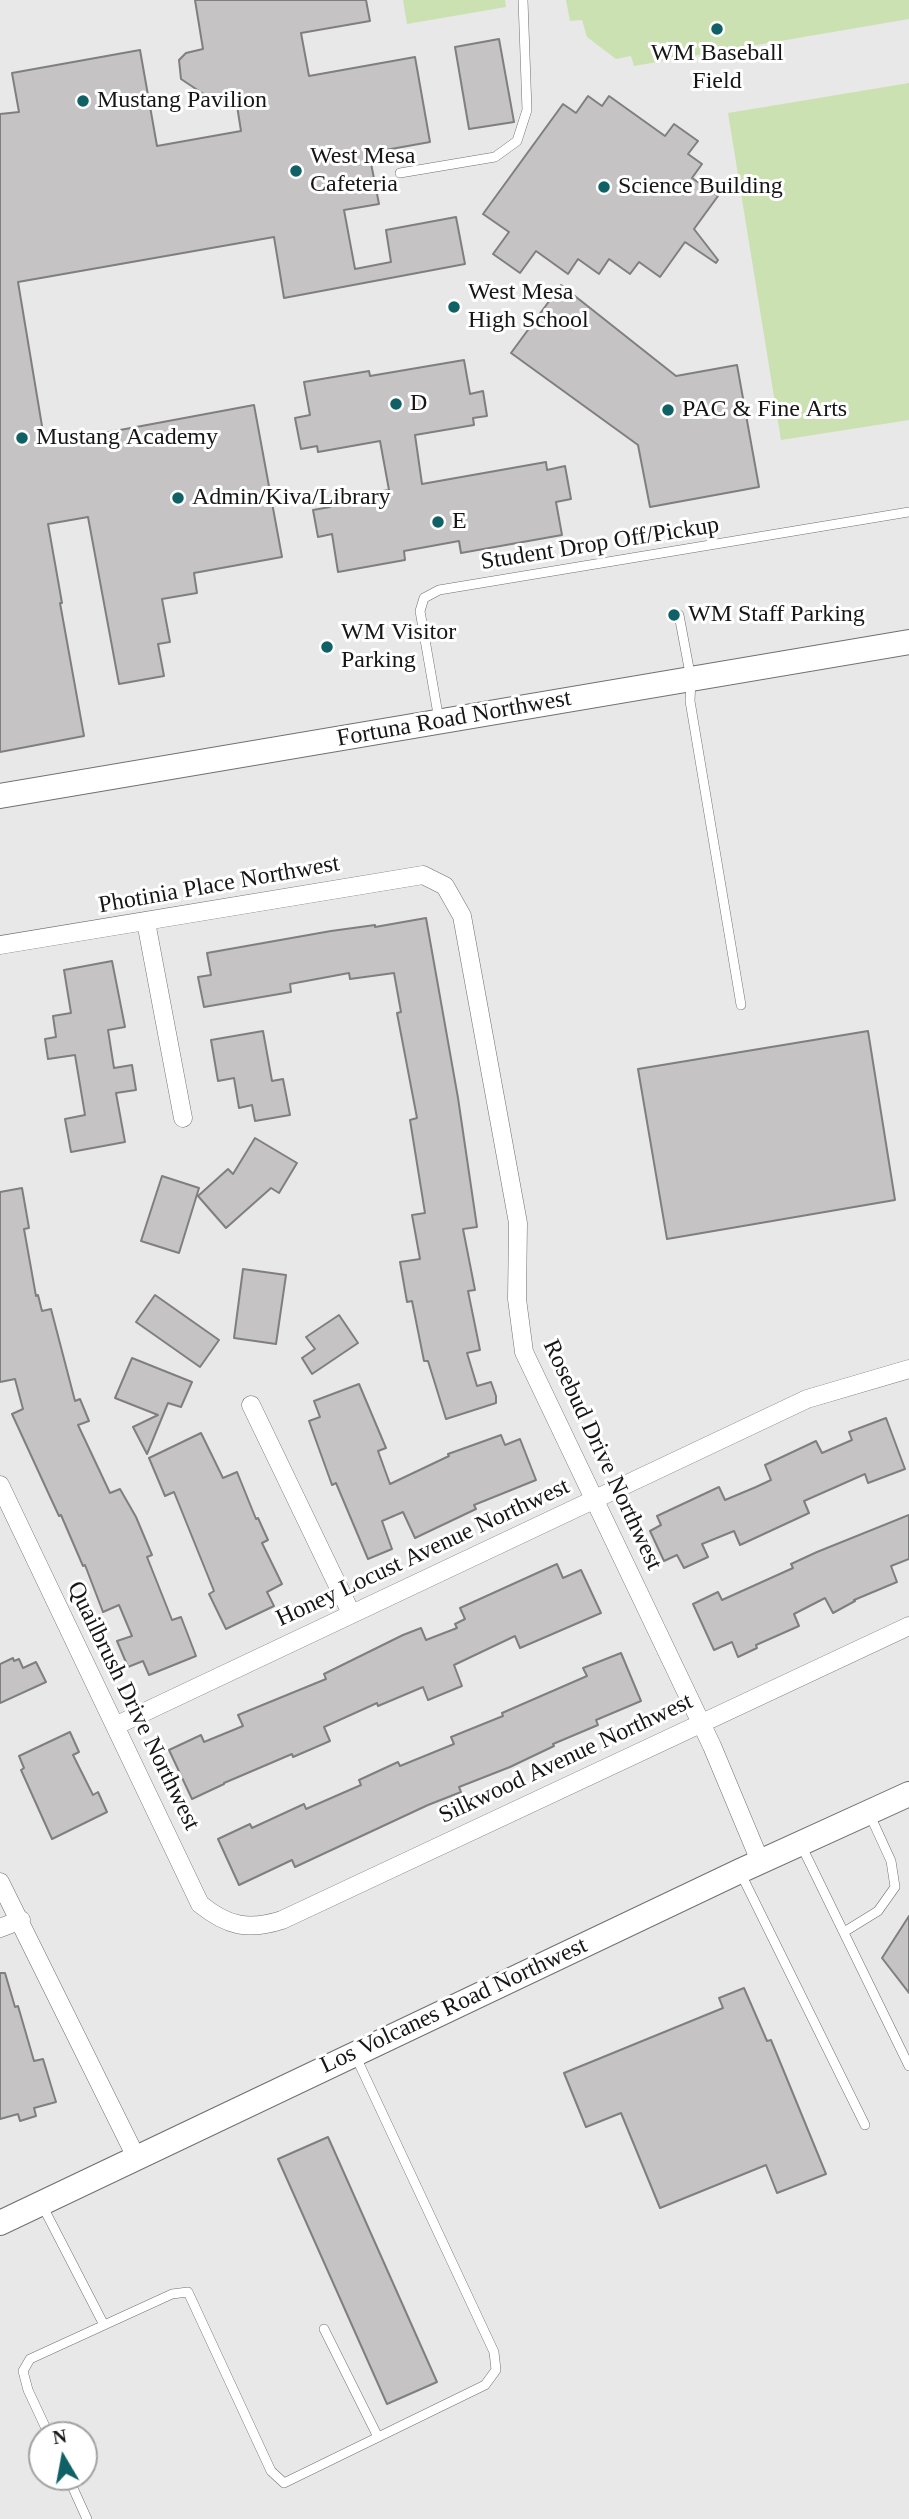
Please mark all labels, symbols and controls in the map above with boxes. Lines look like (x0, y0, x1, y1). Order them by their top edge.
marker: WM Baseball Field (709, 21, 725, 37)
place label: WM Baseball Field (651, 40, 783, 96)
place label: Mustang Pavilion (97, 87, 267, 115)
marker: Mustang Pavilion (75, 93, 91, 109)
place label: West Mesa Cafeteria (310, 143, 415, 199)
marker: West Mesa Cafeteria (288, 163, 304, 179)
place label: Science Building (618, 173, 783, 201)
marker: Science Building (596, 179, 612, 195)
place label: West Mesa High School (468, 279, 589, 335)
marker: West Mesa High School (446, 299, 462, 315)
place label: D (410, 390, 427, 418)
marker: D (388, 396, 404, 412)
place label: PAC & Fine Arts (682, 396, 847, 424)
marker: PAC & Fine Arts (660, 402, 676, 418)
place label: Mustang Academy (36, 424, 218, 452)
marker: Mustang Academy (14, 430, 30, 446)
place label: Admin/Kiva/Library (192, 484, 391, 512)
marker: Admin/Kiva/Library (170, 490, 186, 506)
place label: E (452, 508, 467, 536)
street label: Student Drop Off/Pickup (479, 511, 721, 577)
marker: E (430, 514, 446, 530)
place label: WM Staff Parking (688, 601, 865, 629)
marker: WM Staff Parking (666, 607, 682, 623)
place label: WM Visitor Parking (341, 619, 456, 675)
marker: WM Visitor Parking (319, 639, 335, 655)
street label: Fortuna Road Northwest (335, 684, 573, 754)
street label: Photinia Place Northwest (96, 850, 342, 920)
street label: Rosebud Drive Northwest (536, 1335, 668, 1575)
street label: Honey Locust Avenue Northwest (272, 1472, 574, 1634)
street label: Quailbrush Drive Northwest (60, 1577, 206, 1835)
street label: Silkwood Avenue Northwest (434, 1687, 698, 1831)
street label: Los Volcanes Road Northwest (316, 1931, 592, 2081)
north arrow (28, 2421, 98, 2491)
text: N (51, 2425, 68, 2448)

